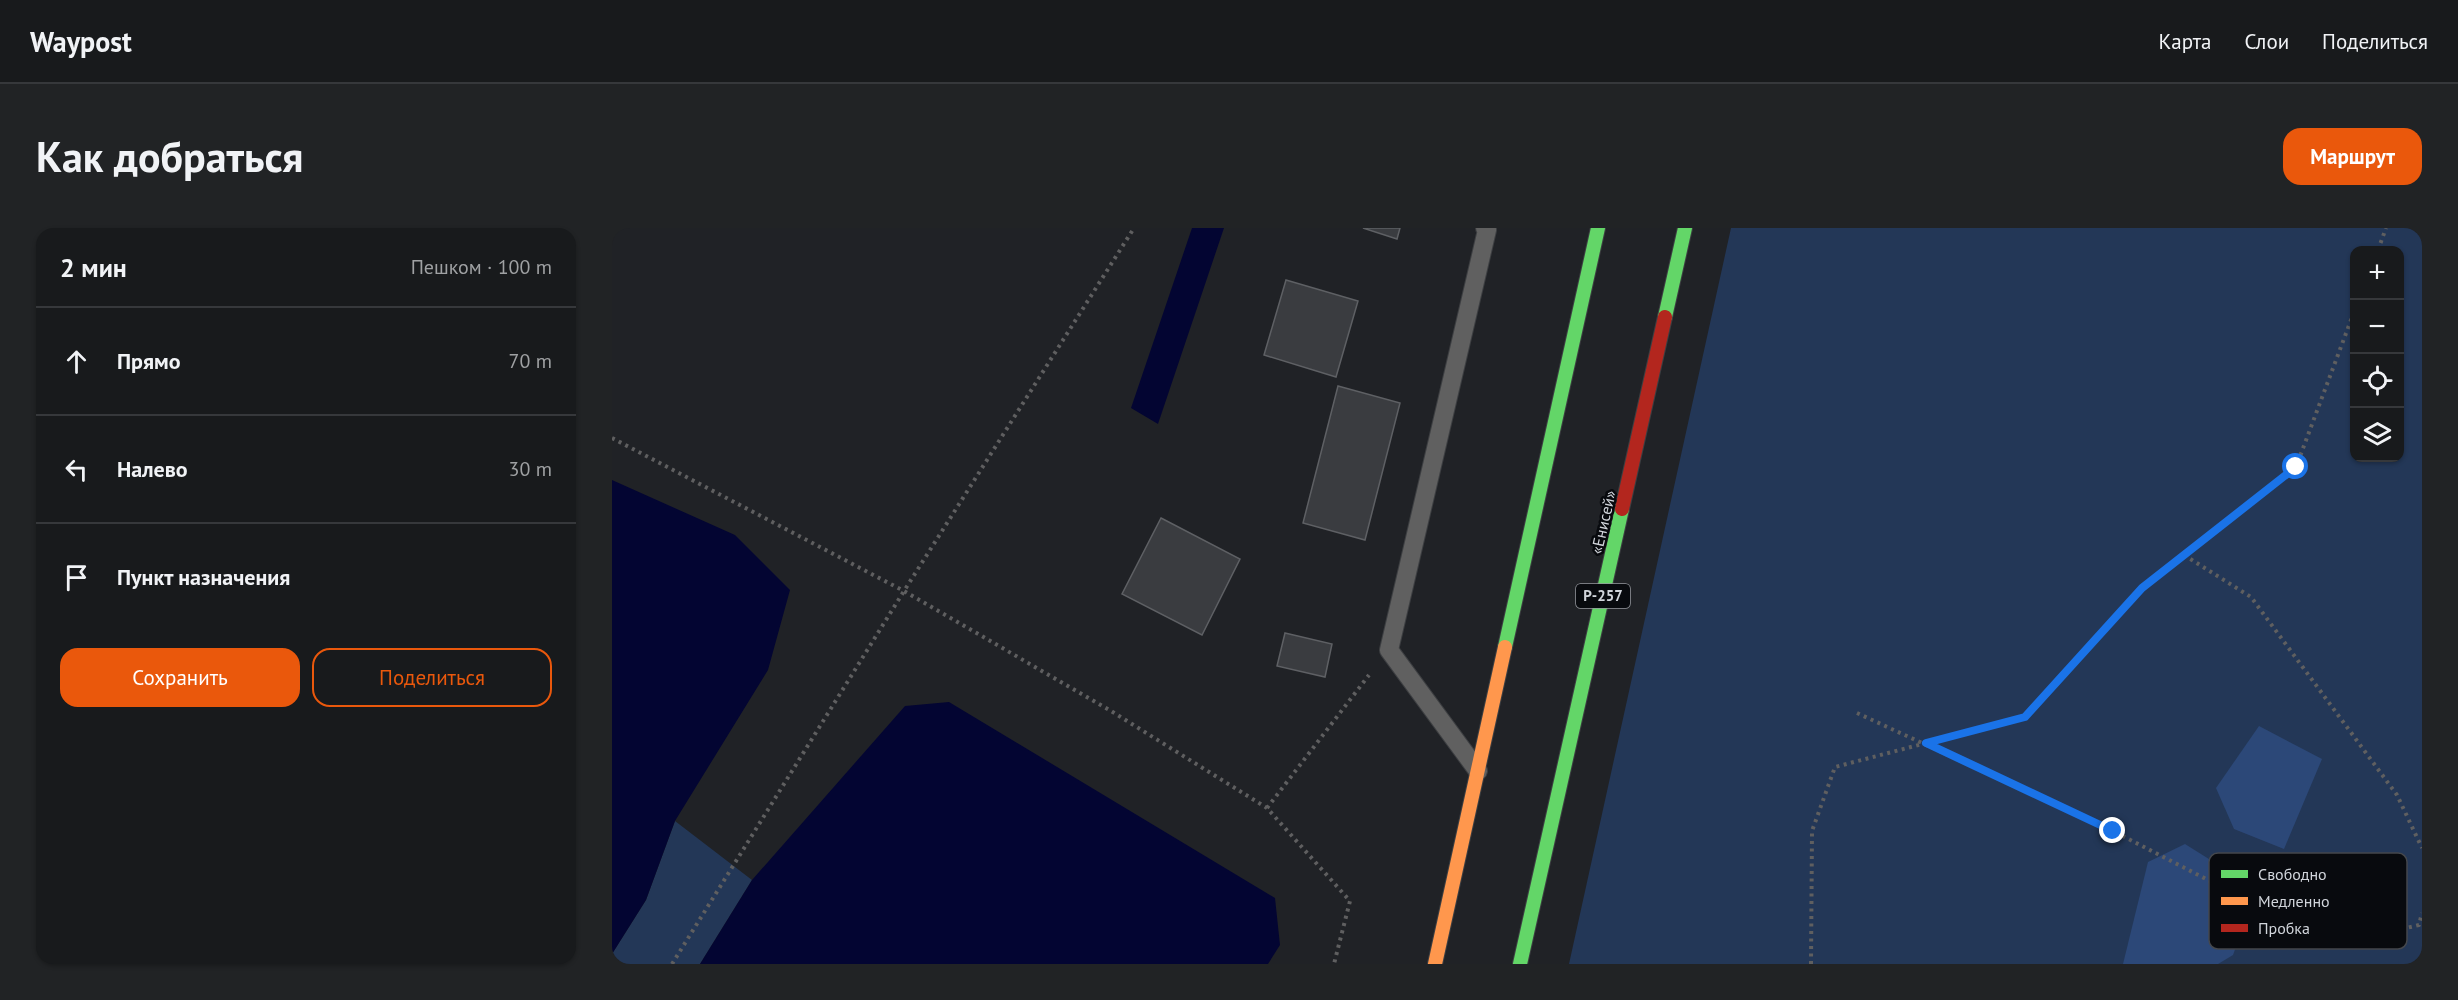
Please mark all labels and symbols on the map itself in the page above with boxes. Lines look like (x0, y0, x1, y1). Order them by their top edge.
route start (2282, 453, 2308, 479)
street label: «Енисей» (1586, 488, 1620, 556)
road number: Р-257 (1576, 584, 1630, 608)
route end (2099, 817, 2125, 843)
legend (2209, 853, 2407, 949)
text: Свободно (2258, 864, 2327, 884)
text: Медленно (2258, 891, 2330, 911)
text: Пробка (2258, 918, 2310, 938)

